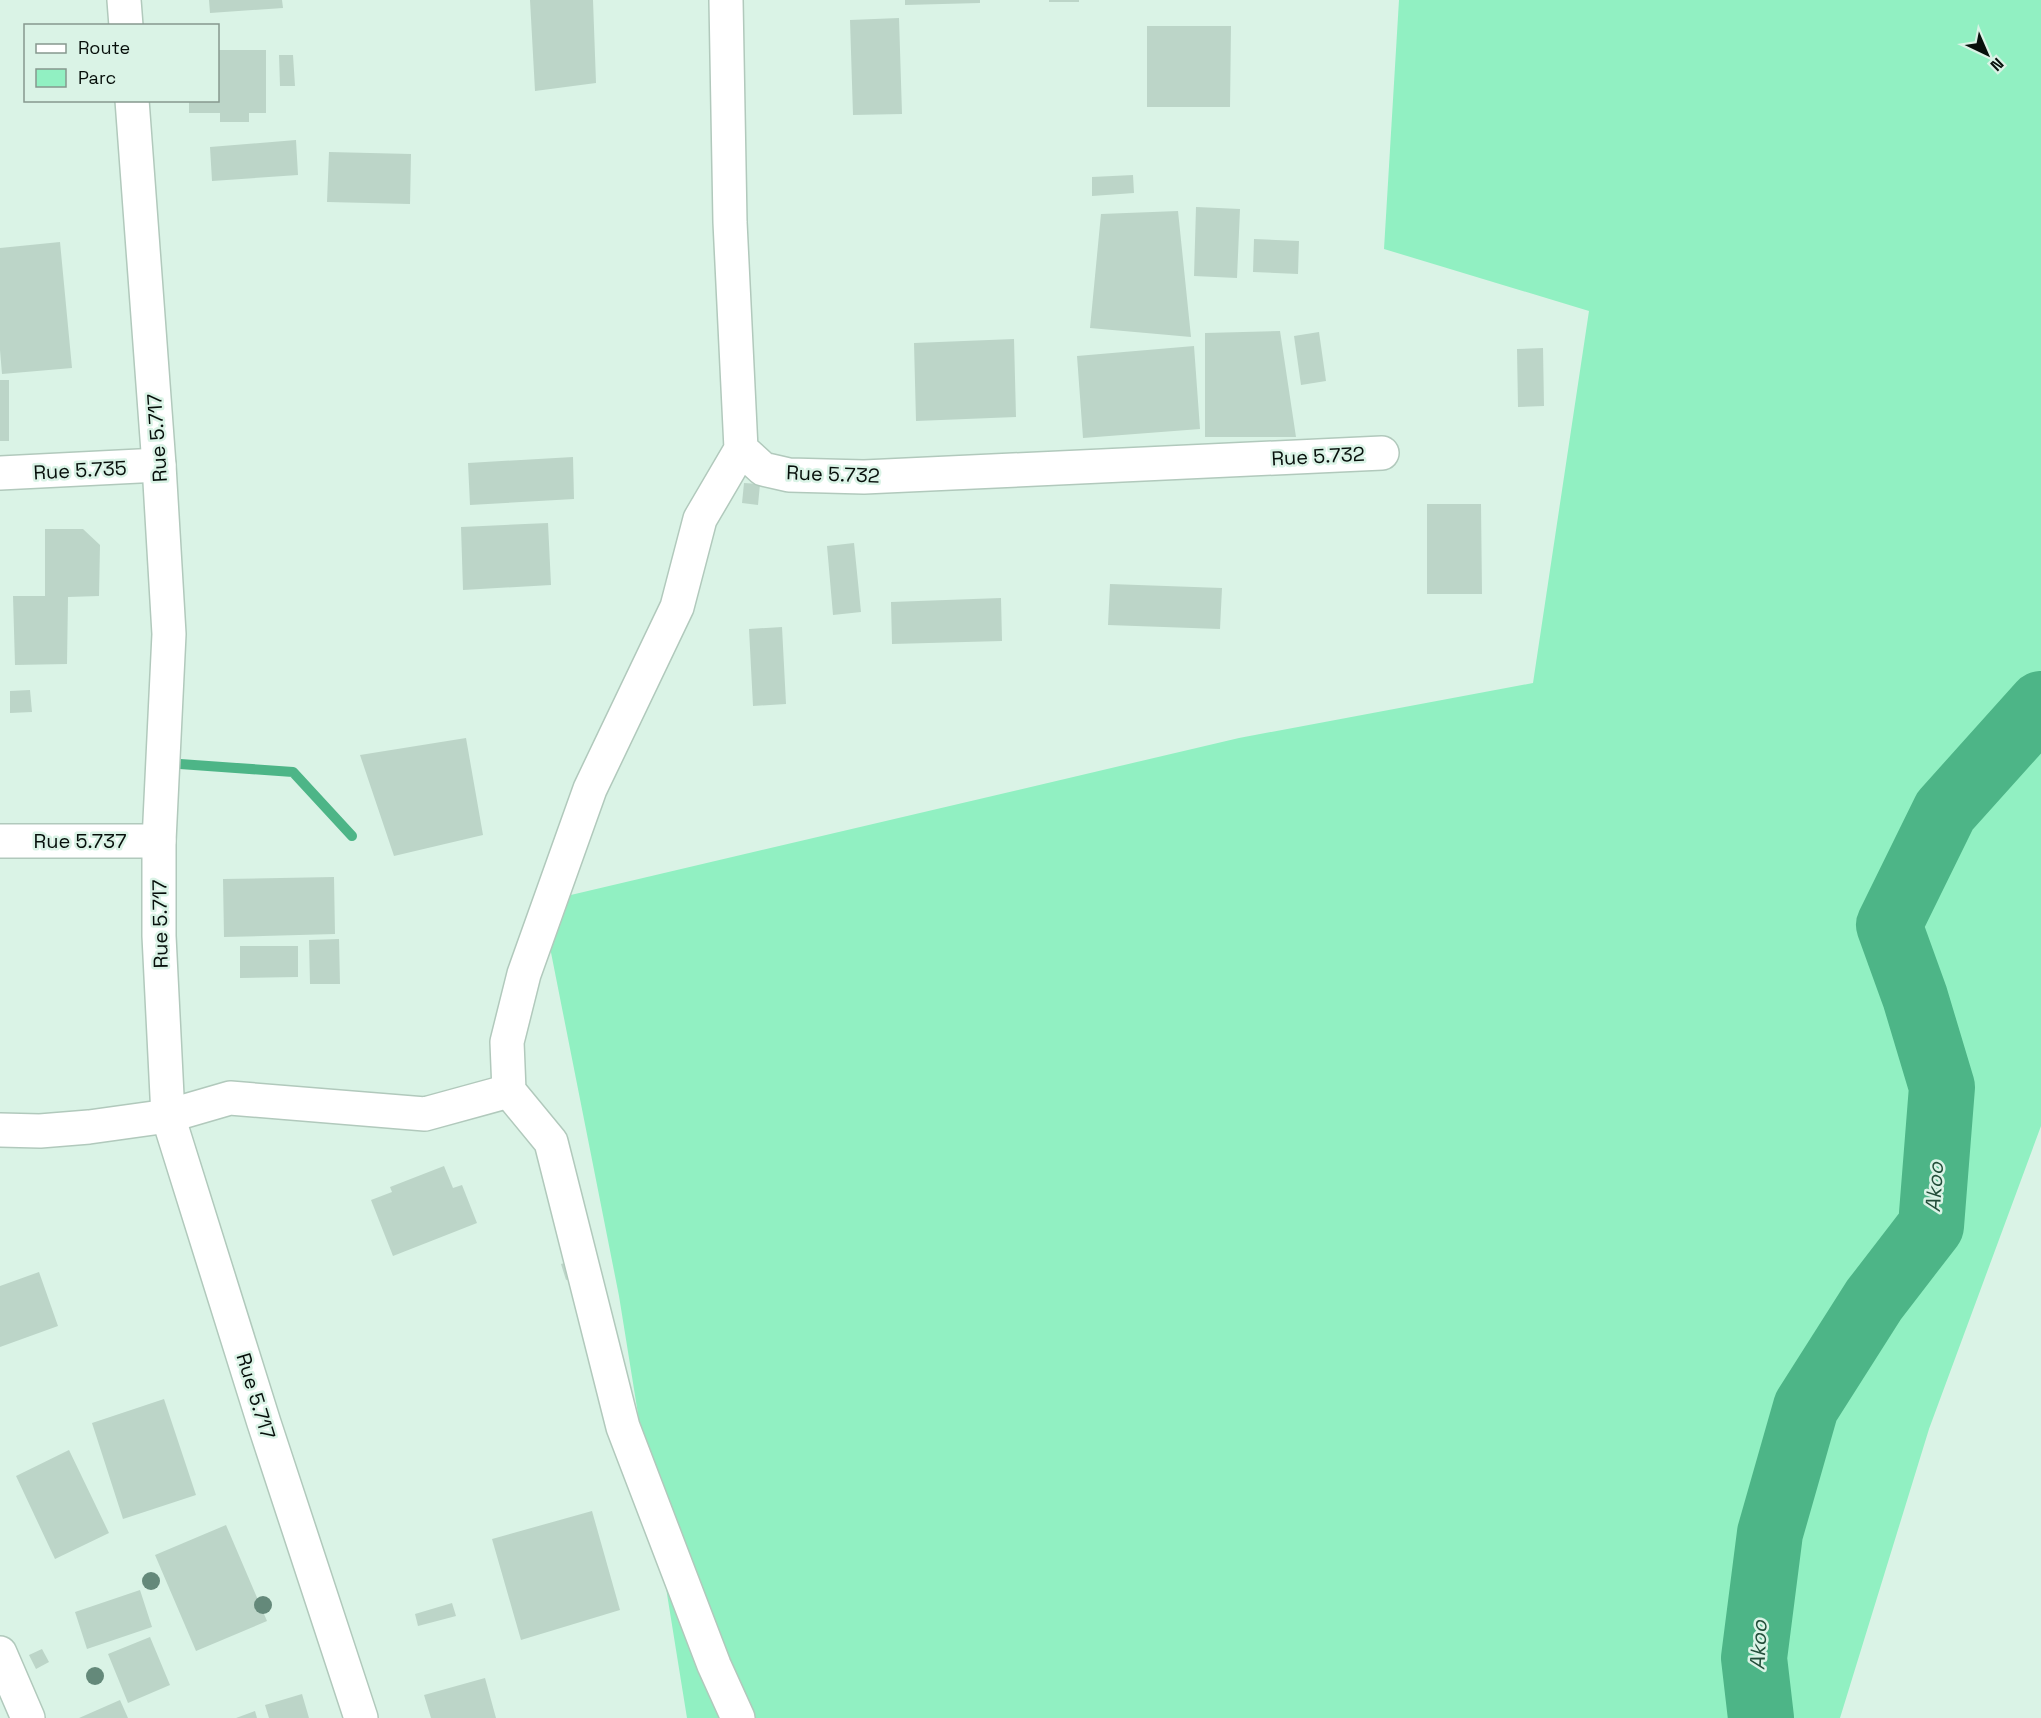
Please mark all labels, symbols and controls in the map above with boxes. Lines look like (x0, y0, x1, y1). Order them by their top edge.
legend (24, 24, 219, 102)
north arrow (1957, 24, 2017, 84)
text: Route (78, 36, 130, 59)
text: N (1986, 53, 2008, 76)
text: Parc (78, 66, 116, 89)
street label: Rue 5.717 (141, 393, 173, 483)
street label: Rue 5.732 (1271, 441, 1365, 471)
street label: Rue 5.735 (33, 455, 127, 485)
street label: Rue 5.732 (786, 459, 880, 489)
street label: Rue 5.737 (34, 828, 126, 854)
street label: Rue 5.717 (146, 879, 174, 969)
water label: Akoo (1919, 1160, 1949, 1213)
street label: Rue 5.717 (231, 1350, 281, 1442)
water label: Akoo (1743, 1618, 1773, 1671)

